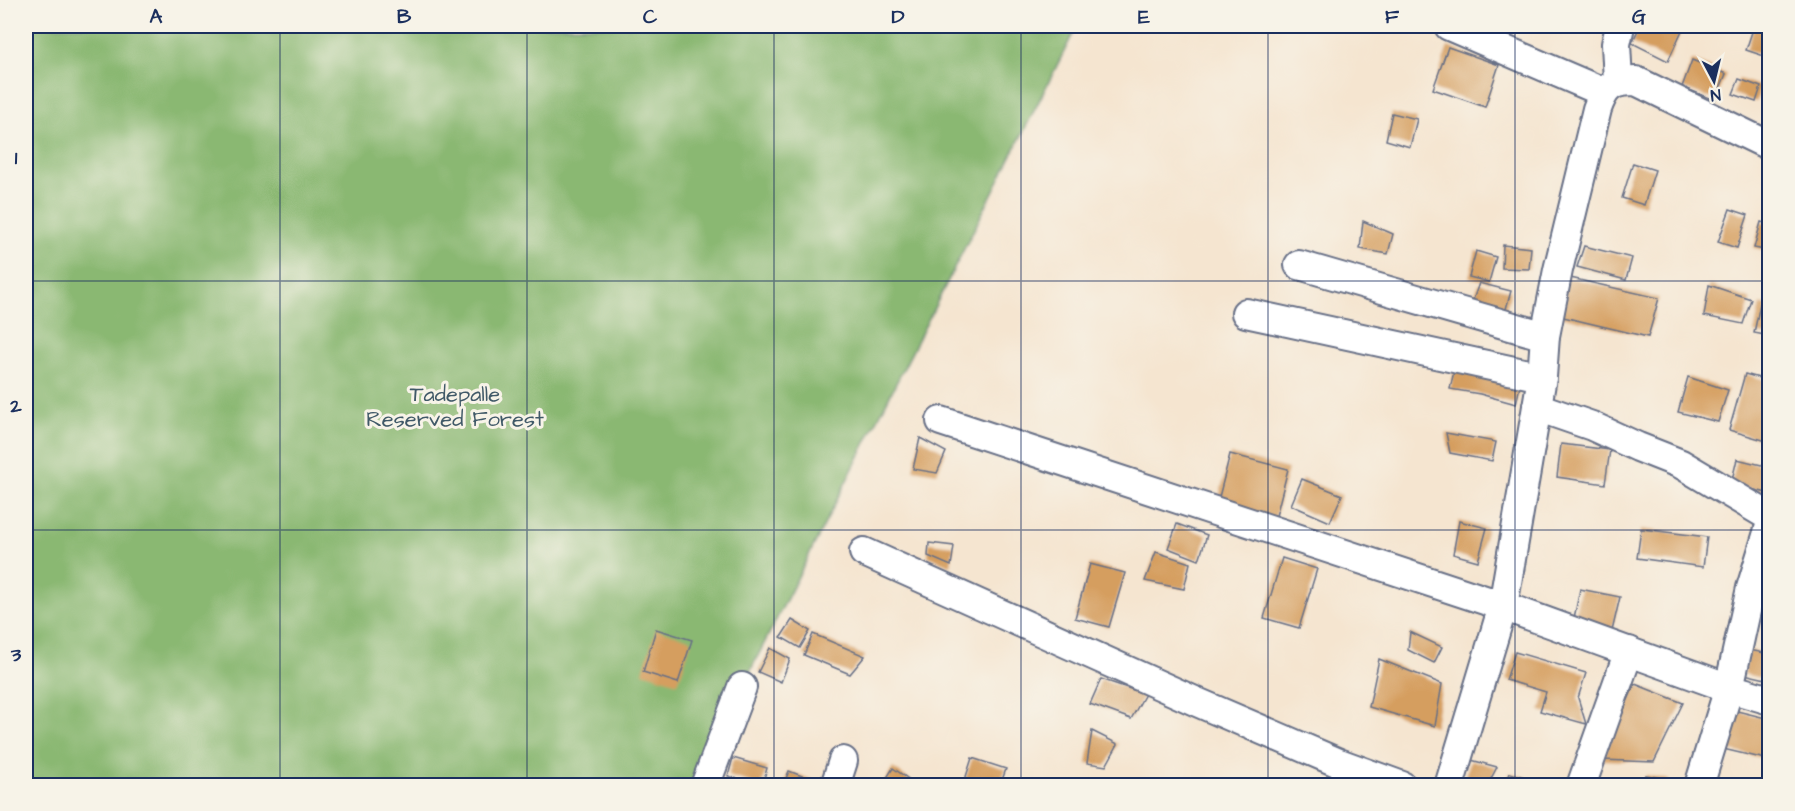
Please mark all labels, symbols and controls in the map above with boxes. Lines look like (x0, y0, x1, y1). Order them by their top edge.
text: A (150, 3, 163, 31)
text: B (397, 3, 412, 31)
text: C (643, 3, 658, 31)
text: D (892, 3, 905, 31)
text: E (1138, 3, 1150, 31)
text: F (1385, 3, 1400, 31)
text: G (1632, 3, 1646, 31)
north arrow (1684, 51, 1744, 111)
text: N (1709, 83, 1722, 106)
text: 1 (15, 144, 18, 172)
park label: Tadepalle Reserved Forest (366, 379, 544, 435)
text: 2 (9, 392, 22, 420)
text: 3 (10, 641, 22, 669)

